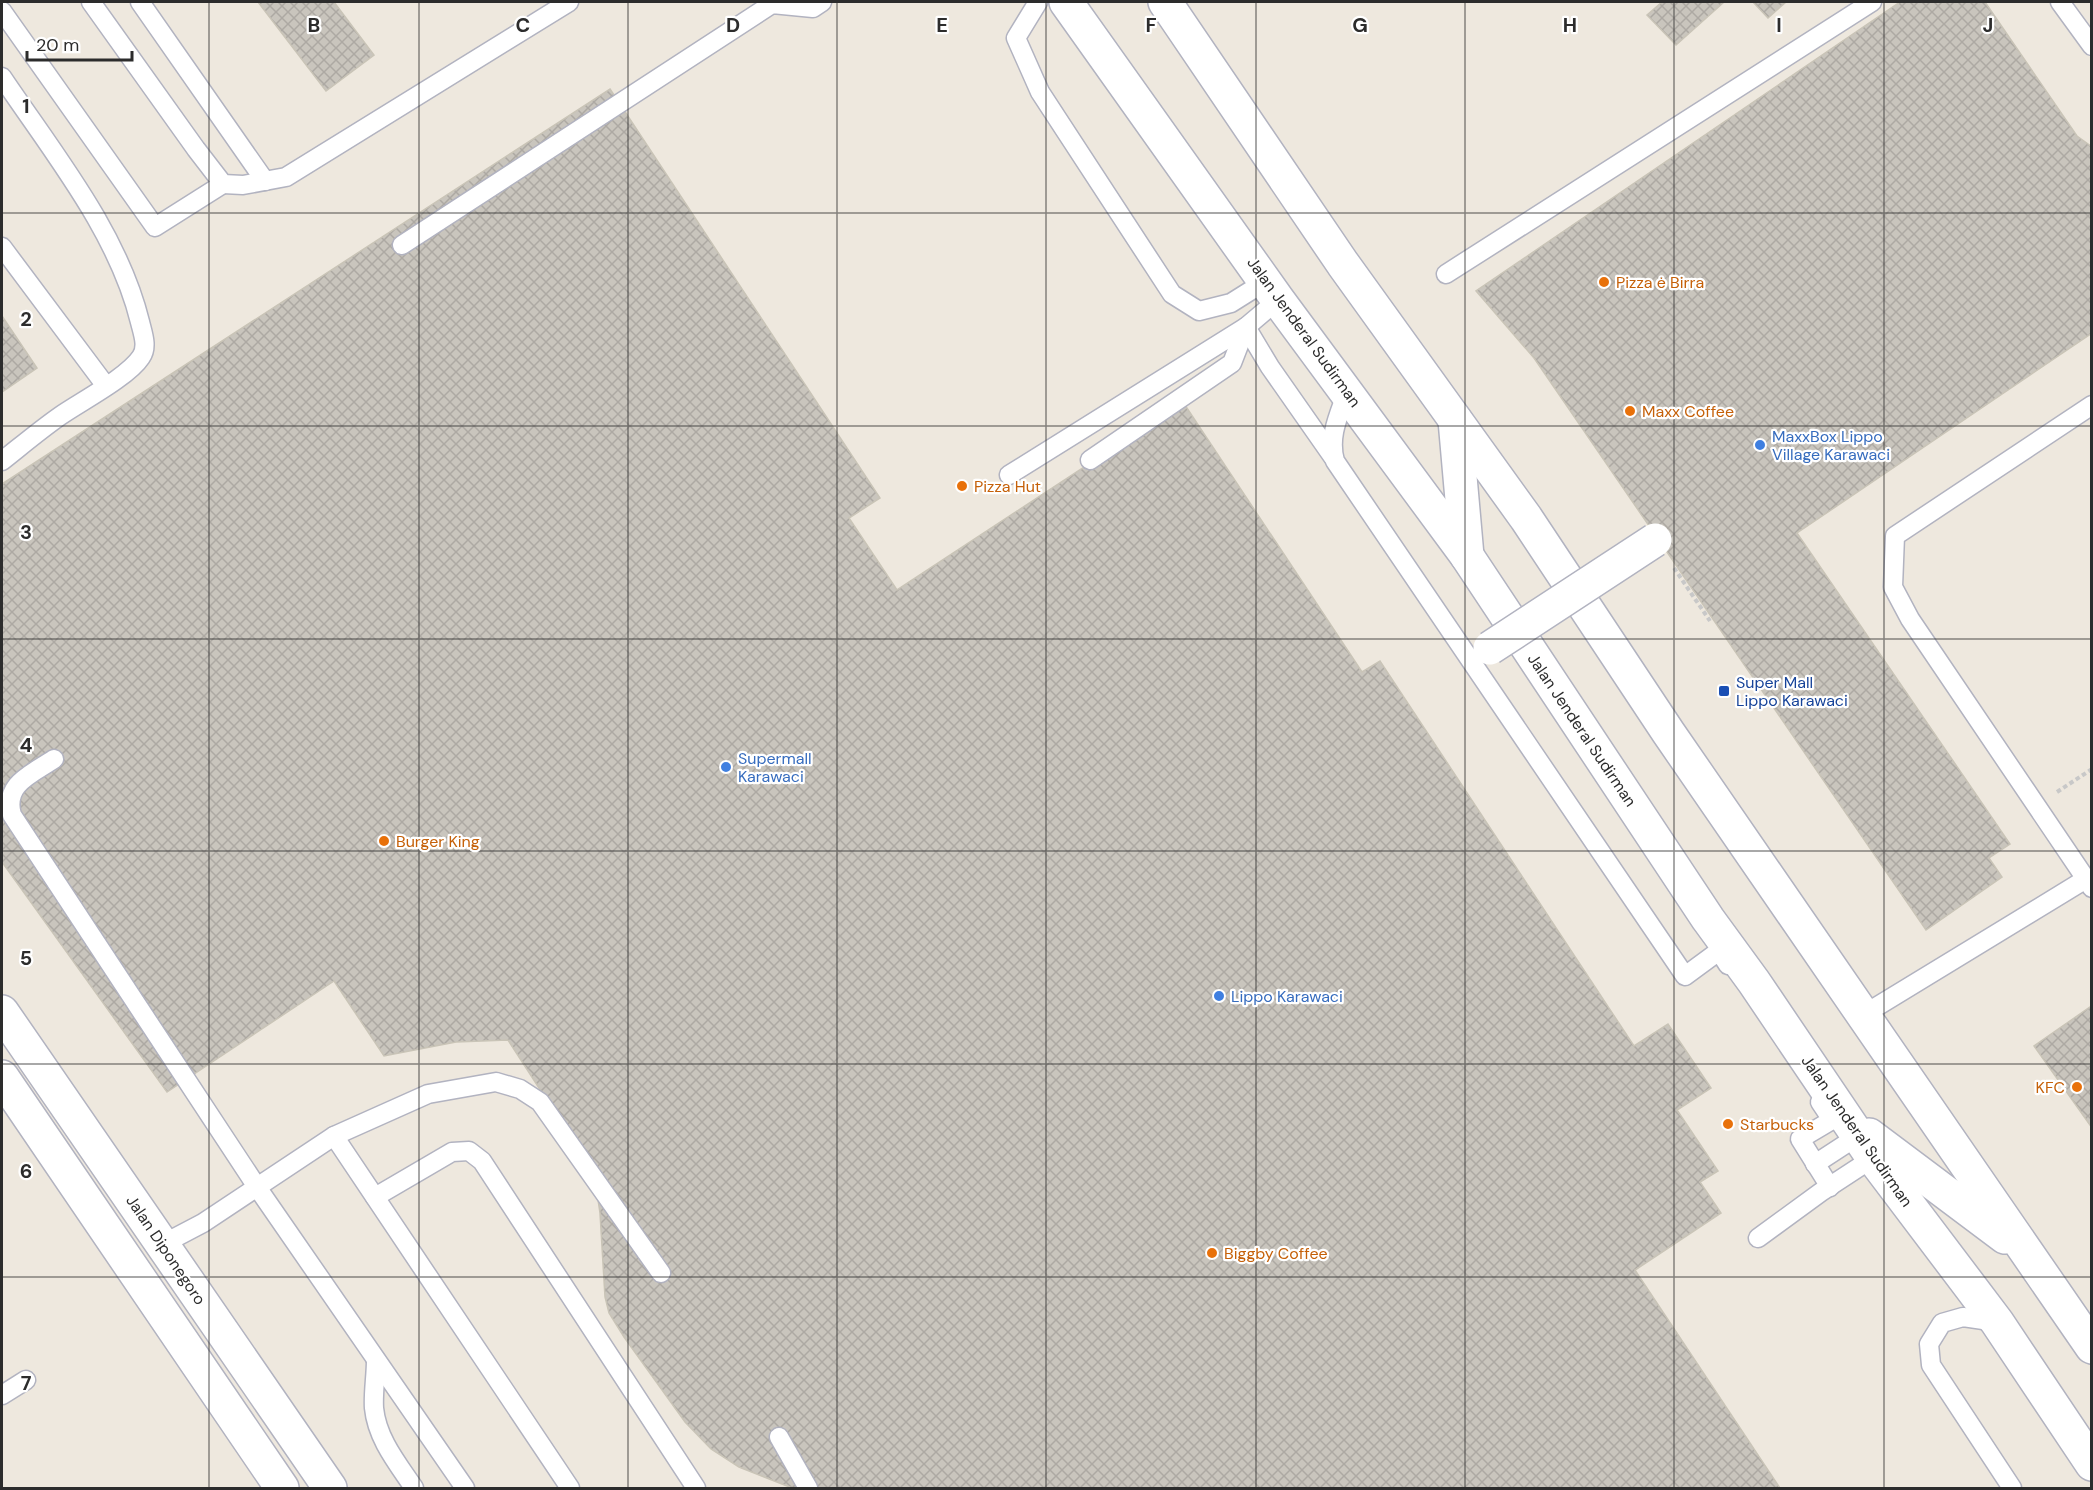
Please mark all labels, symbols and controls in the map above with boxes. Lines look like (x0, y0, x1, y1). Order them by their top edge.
text: B (308, 12, 320, 38)
text: C (516, 12, 530, 38)
text: D (726, 12, 740, 38)
text: E (936, 12, 948, 38)
text: F (1145, 12, 1157, 38)
text: G (1352, 12, 1368, 38)
text: H (1563, 12, 1577, 38)
text: I (1776, 12, 1782, 38)
text: J (1983, 12, 1993, 38)
scale bar (27, 24, 132, 62)
text: 20 m (36, 33, 79, 57)
text: 1 (22, 93, 30, 119)
street label: Jalan Jenderal Sudirman (1242, 253, 1366, 411)
place label: Pizza ė Birra (1616, 272, 1704, 293)
marker: Pizza ė Birra (1597, 275, 1611, 289)
text: 2 (20, 306, 32, 332)
place label: Maxx Coffee (1642, 401, 1734, 422)
marker: Maxx Coffee (1623, 404, 1637, 418)
place label: MaxxBox Lippo Village Karawaci (1772, 426, 1890, 465)
marker: MaxxBox Lippo Village Karawaci (1753, 438, 1767, 452)
place label: Pizza Hut (974, 476, 1041, 497)
marker: Pizza Hut (955, 479, 969, 493)
text: 3 (20, 519, 32, 545)
street label: Jalan Jenderal Sudirman (1523, 649, 1641, 811)
place label: Super Mall Lippo Karawaci (1736, 672, 1848, 711)
marker: Super Mall Lippo Karawaci (1717, 684, 1731, 698)
text: 4 (20, 732, 33, 758)
place label: Supermall Karawaci (738, 748, 812, 787)
marker: Supermall Karawaci (719, 760, 733, 774)
place label: Burger King (396, 831, 480, 852)
marker: Burger King (377, 834, 391, 848)
text: 5 (20, 945, 32, 971)
place label: Lippo Karawaci (1231, 986, 1343, 1007)
marker: Lippo Karawaci (1212, 989, 1226, 1003)
street label: Jalan Jenderal Sudirman (1797, 1051, 1917, 1211)
place label: KFC (2036, 1077, 2065, 1098)
marker: KFC (2070, 1080, 2084, 1094)
place label: Starbucks (1740, 1114, 1814, 1135)
marker: Starbucks (1721, 1117, 1735, 1131)
text: 6 (20, 1158, 32, 1184)
street label: Jalan Diponegoro (121, 1191, 211, 1309)
place label: Biggby Coffee (1224, 1243, 1328, 1264)
marker: Biggby Coffee (1205, 1246, 1219, 1260)
text: 7 (21, 1370, 32, 1396)

